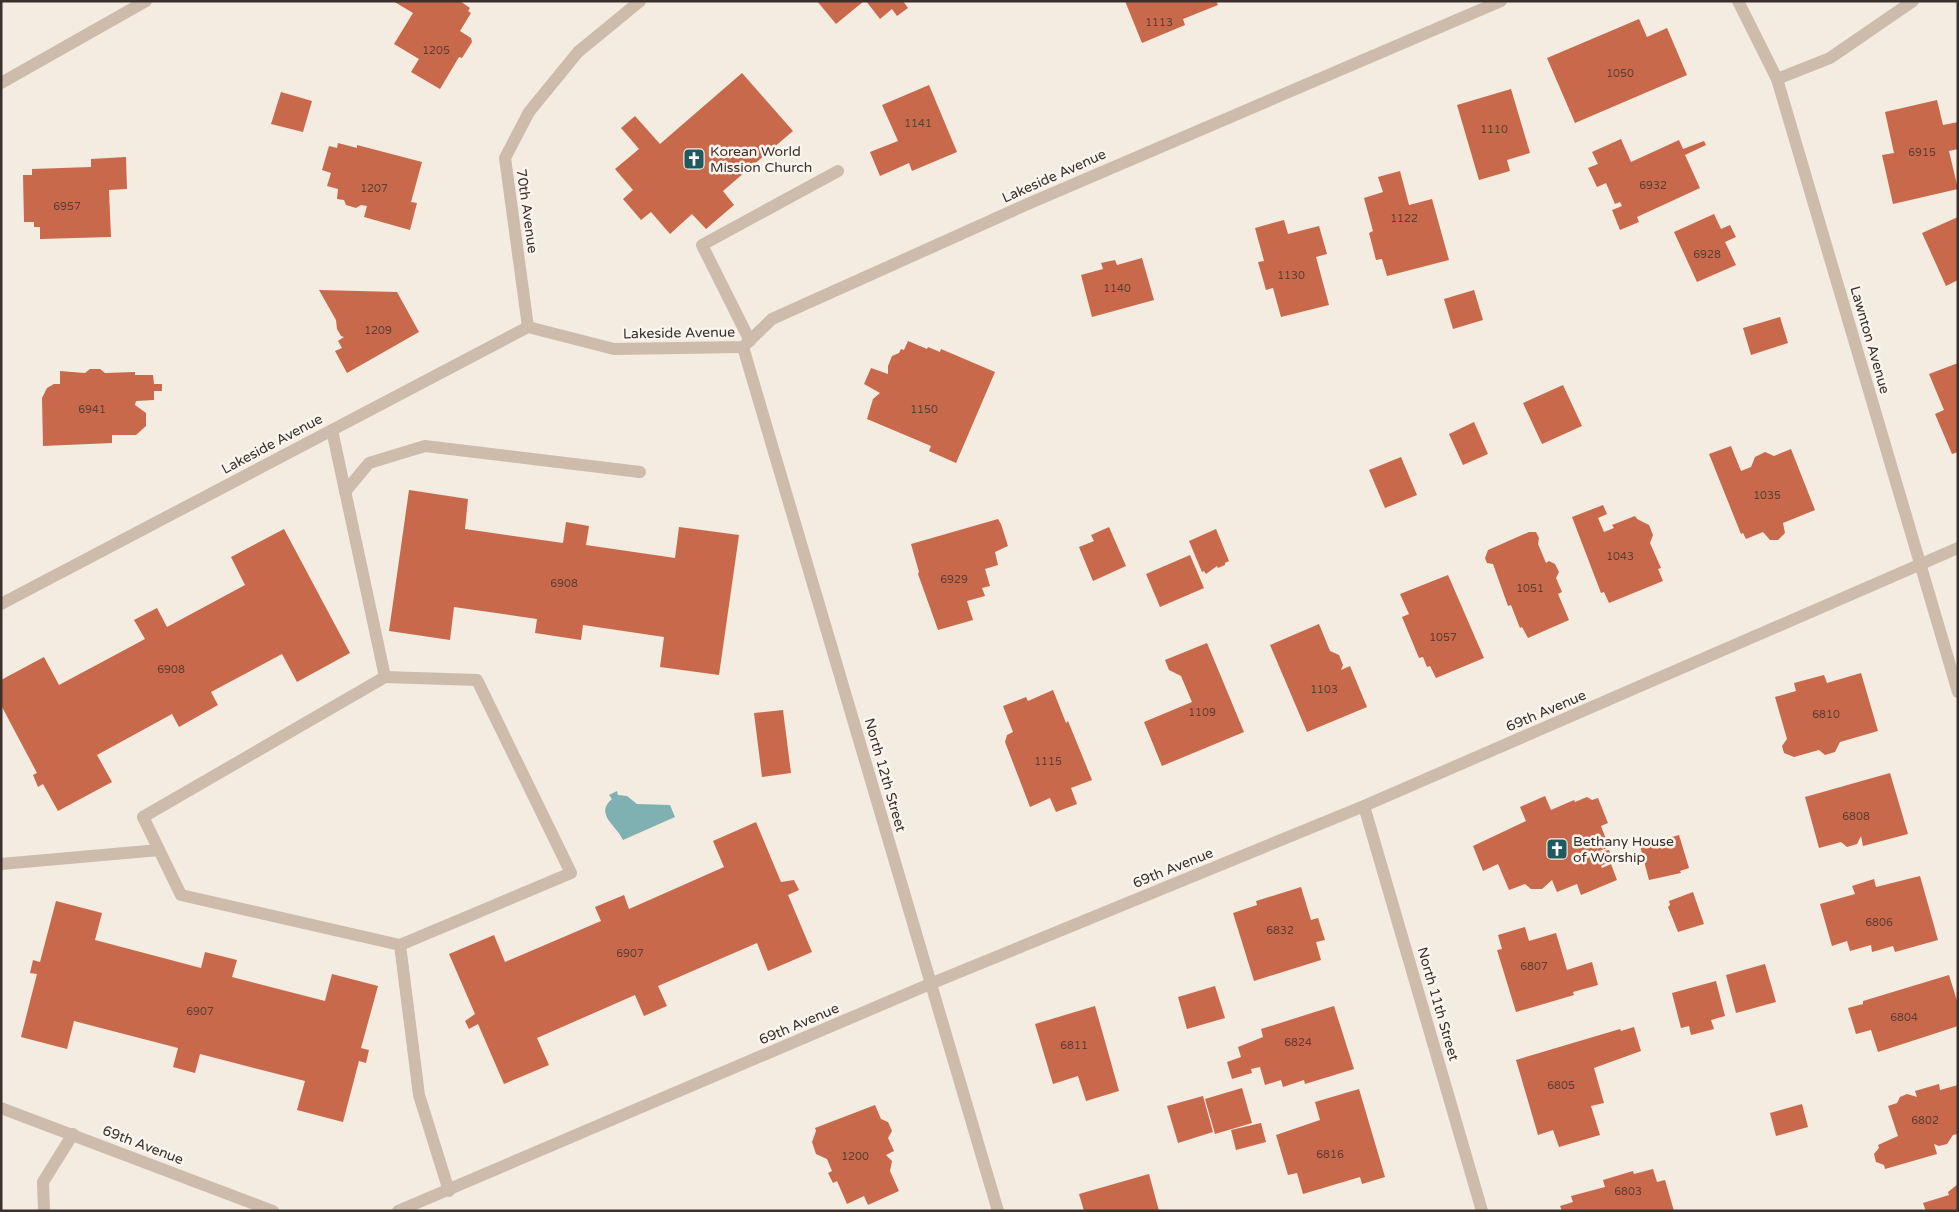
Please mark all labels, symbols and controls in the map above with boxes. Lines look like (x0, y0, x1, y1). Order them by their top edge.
house number: 1113 (1145, 16, 1173, 29)
house number: 1205 (422, 44, 450, 57)
house number: 1050 (1606, 67, 1634, 80)
house number: 1141 (904, 117, 932, 130)
house number: 1110 (1480, 123, 1508, 136)
place label: Korean World Mission Church (710, 143, 812, 176)
street label: Lakeside Avenue (999, 145, 1109, 207)
house number: 6915 (1908, 146, 1936, 159)
church icon: Korean World Mission Church (682, 147, 706, 171)
street label: 70th Avenue (513, 168, 541, 254)
house number: 6932 (1639, 179, 1667, 192)
house number: 1207 (360, 182, 388, 195)
house number: 6957 (53, 200, 81, 213)
house number: 1122 (1390, 212, 1418, 225)
house number: 6928 (1693, 248, 1721, 261)
house number: 1130 (1277, 269, 1305, 282)
house number: 1140 (1103, 282, 1131, 295)
street label: Lawnton Avenue (1846, 284, 1894, 396)
house number: 1209 (364, 324, 392, 337)
street label: Lakeside Avenue (623, 324, 735, 342)
house number: 6941 (78, 403, 106, 416)
house number: 1150 (910, 403, 938, 416)
street label: Lakeside Avenue (219, 410, 326, 478)
house number: 1035 (1753, 489, 1781, 502)
house number: 1043 (1606, 550, 1634, 563)
house number: 6929 (940, 573, 968, 586)
house number: 6908 (550, 577, 578, 590)
house number: 1051 (1516, 582, 1544, 595)
house number: 1057 (1429, 631, 1457, 644)
house number: 6908 (157, 663, 185, 676)
house number: 1103 (1310, 683, 1338, 696)
street label: 69th Avenue (1503, 687, 1589, 735)
house number: 1109 (1188, 706, 1216, 719)
house number: 6810 (1812, 708, 1840, 721)
street label: North 12th Street (861, 716, 910, 834)
house number: 1115 (1034, 755, 1062, 768)
house number: 6808 (1842, 810, 1870, 823)
place label: Bethany House of Worship (1573, 833, 1674, 866)
church icon: Bethany House of Worship (1545, 837, 1569, 861)
street label: 69th Avenue (1130, 844, 1216, 892)
house number: 6806 (1865, 916, 1893, 929)
house number: 6832 (1266, 924, 1294, 937)
street label: North 11th Street (1414, 945, 1463, 1063)
house number: 6907 (616, 947, 644, 960)
house number: 6807 (1520, 960, 1548, 973)
street label: 69th Avenue (756, 1000, 842, 1048)
house number: 6907 (186, 1005, 214, 1018)
house number: 6804 (1890, 1011, 1918, 1024)
house number: 6824 (1284, 1036, 1312, 1049)
house number: 6811 (1060, 1039, 1088, 1052)
house number: 6805 (1547, 1079, 1575, 1092)
house number: 6802 (1911, 1114, 1939, 1127)
street label: 69th Avenue (100, 1122, 186, 1168)
house number: 6816 (1316, 1148, 1344, 1161)
house number: 1200 (841, 1150, 869, 1163)
house number: 6803 (1614, 1185, 1642, 1198)

